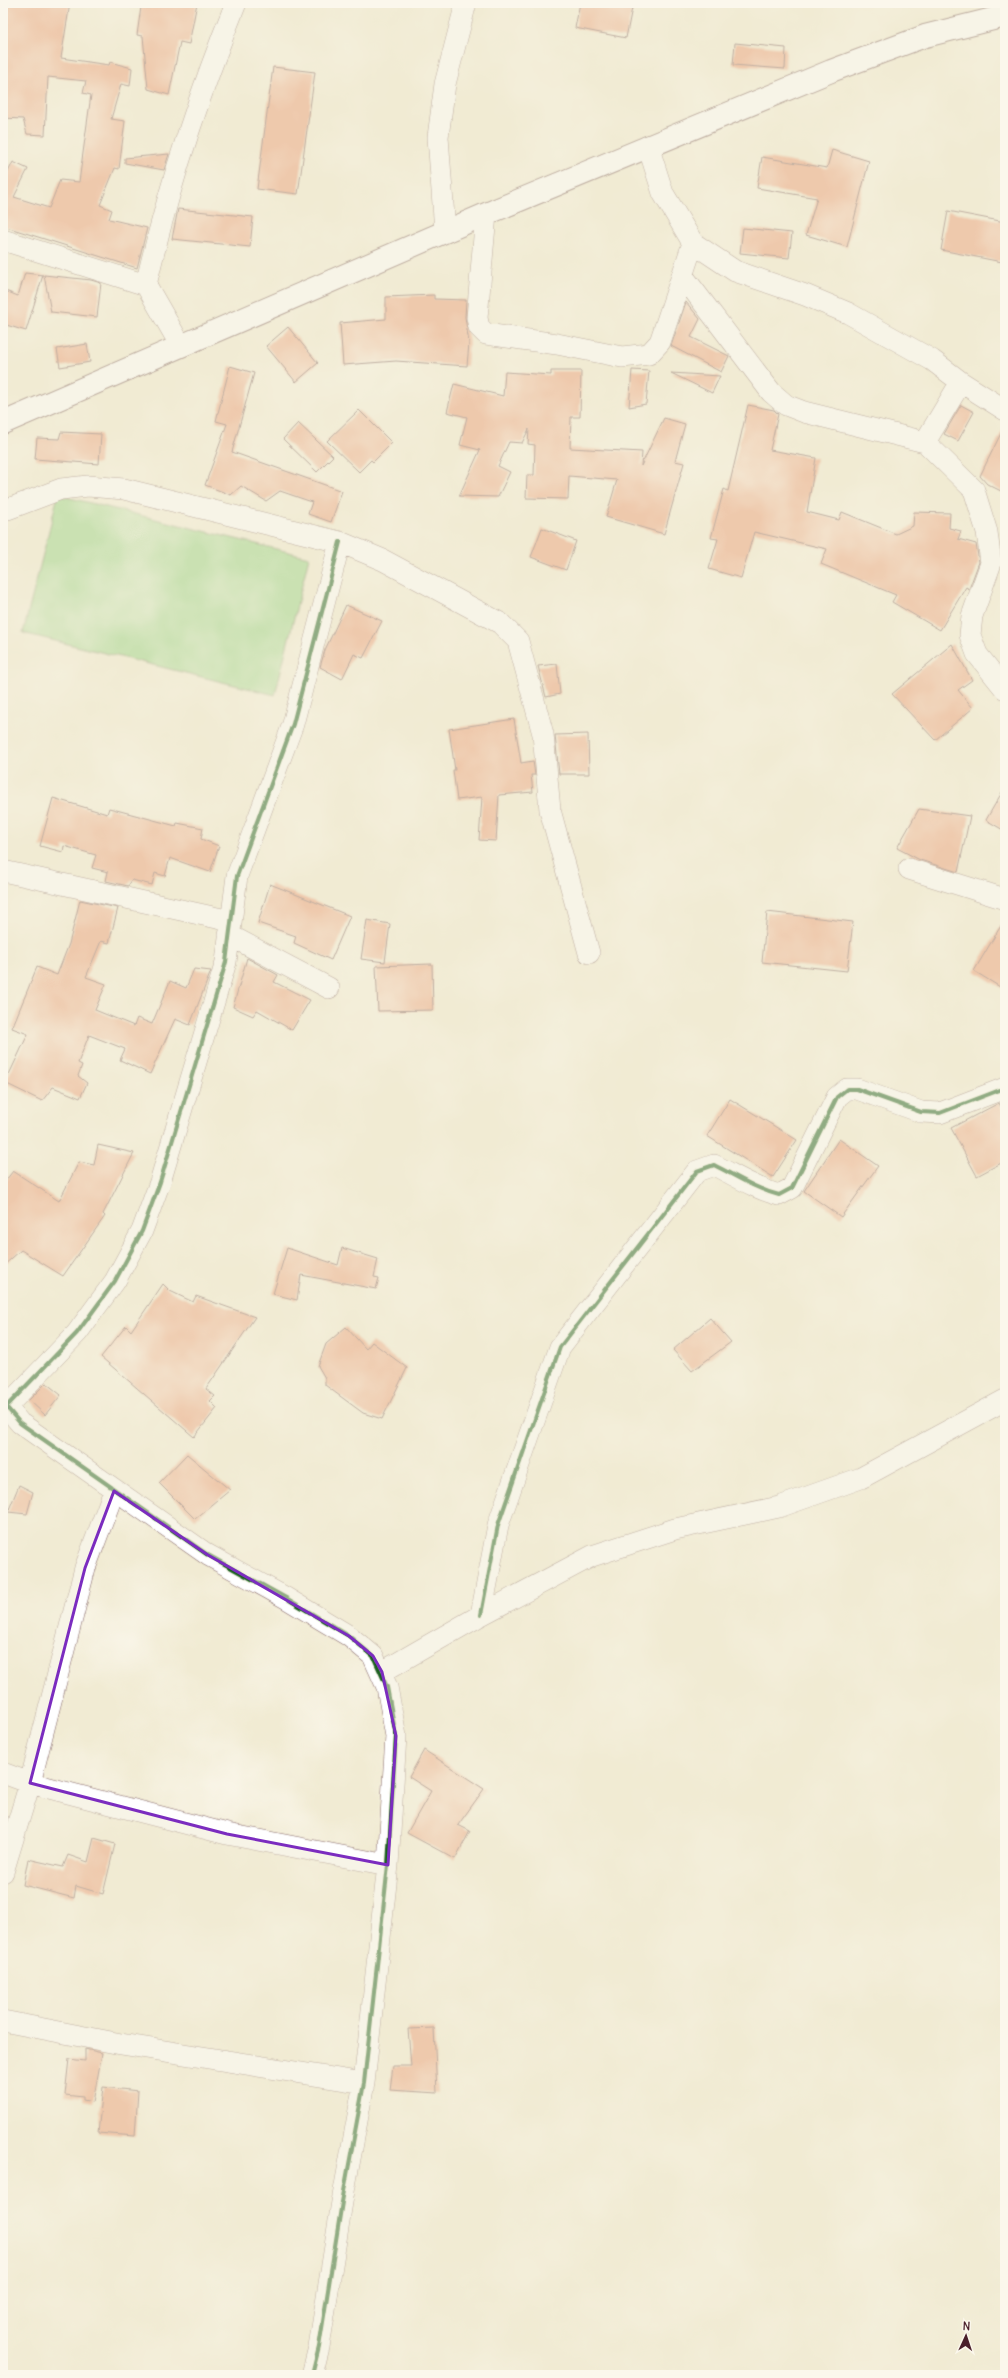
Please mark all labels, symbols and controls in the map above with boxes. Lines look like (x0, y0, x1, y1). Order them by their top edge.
north arrow (946, 2316, 986, 2356)
text: N (962, 2319, 971, 2333)

